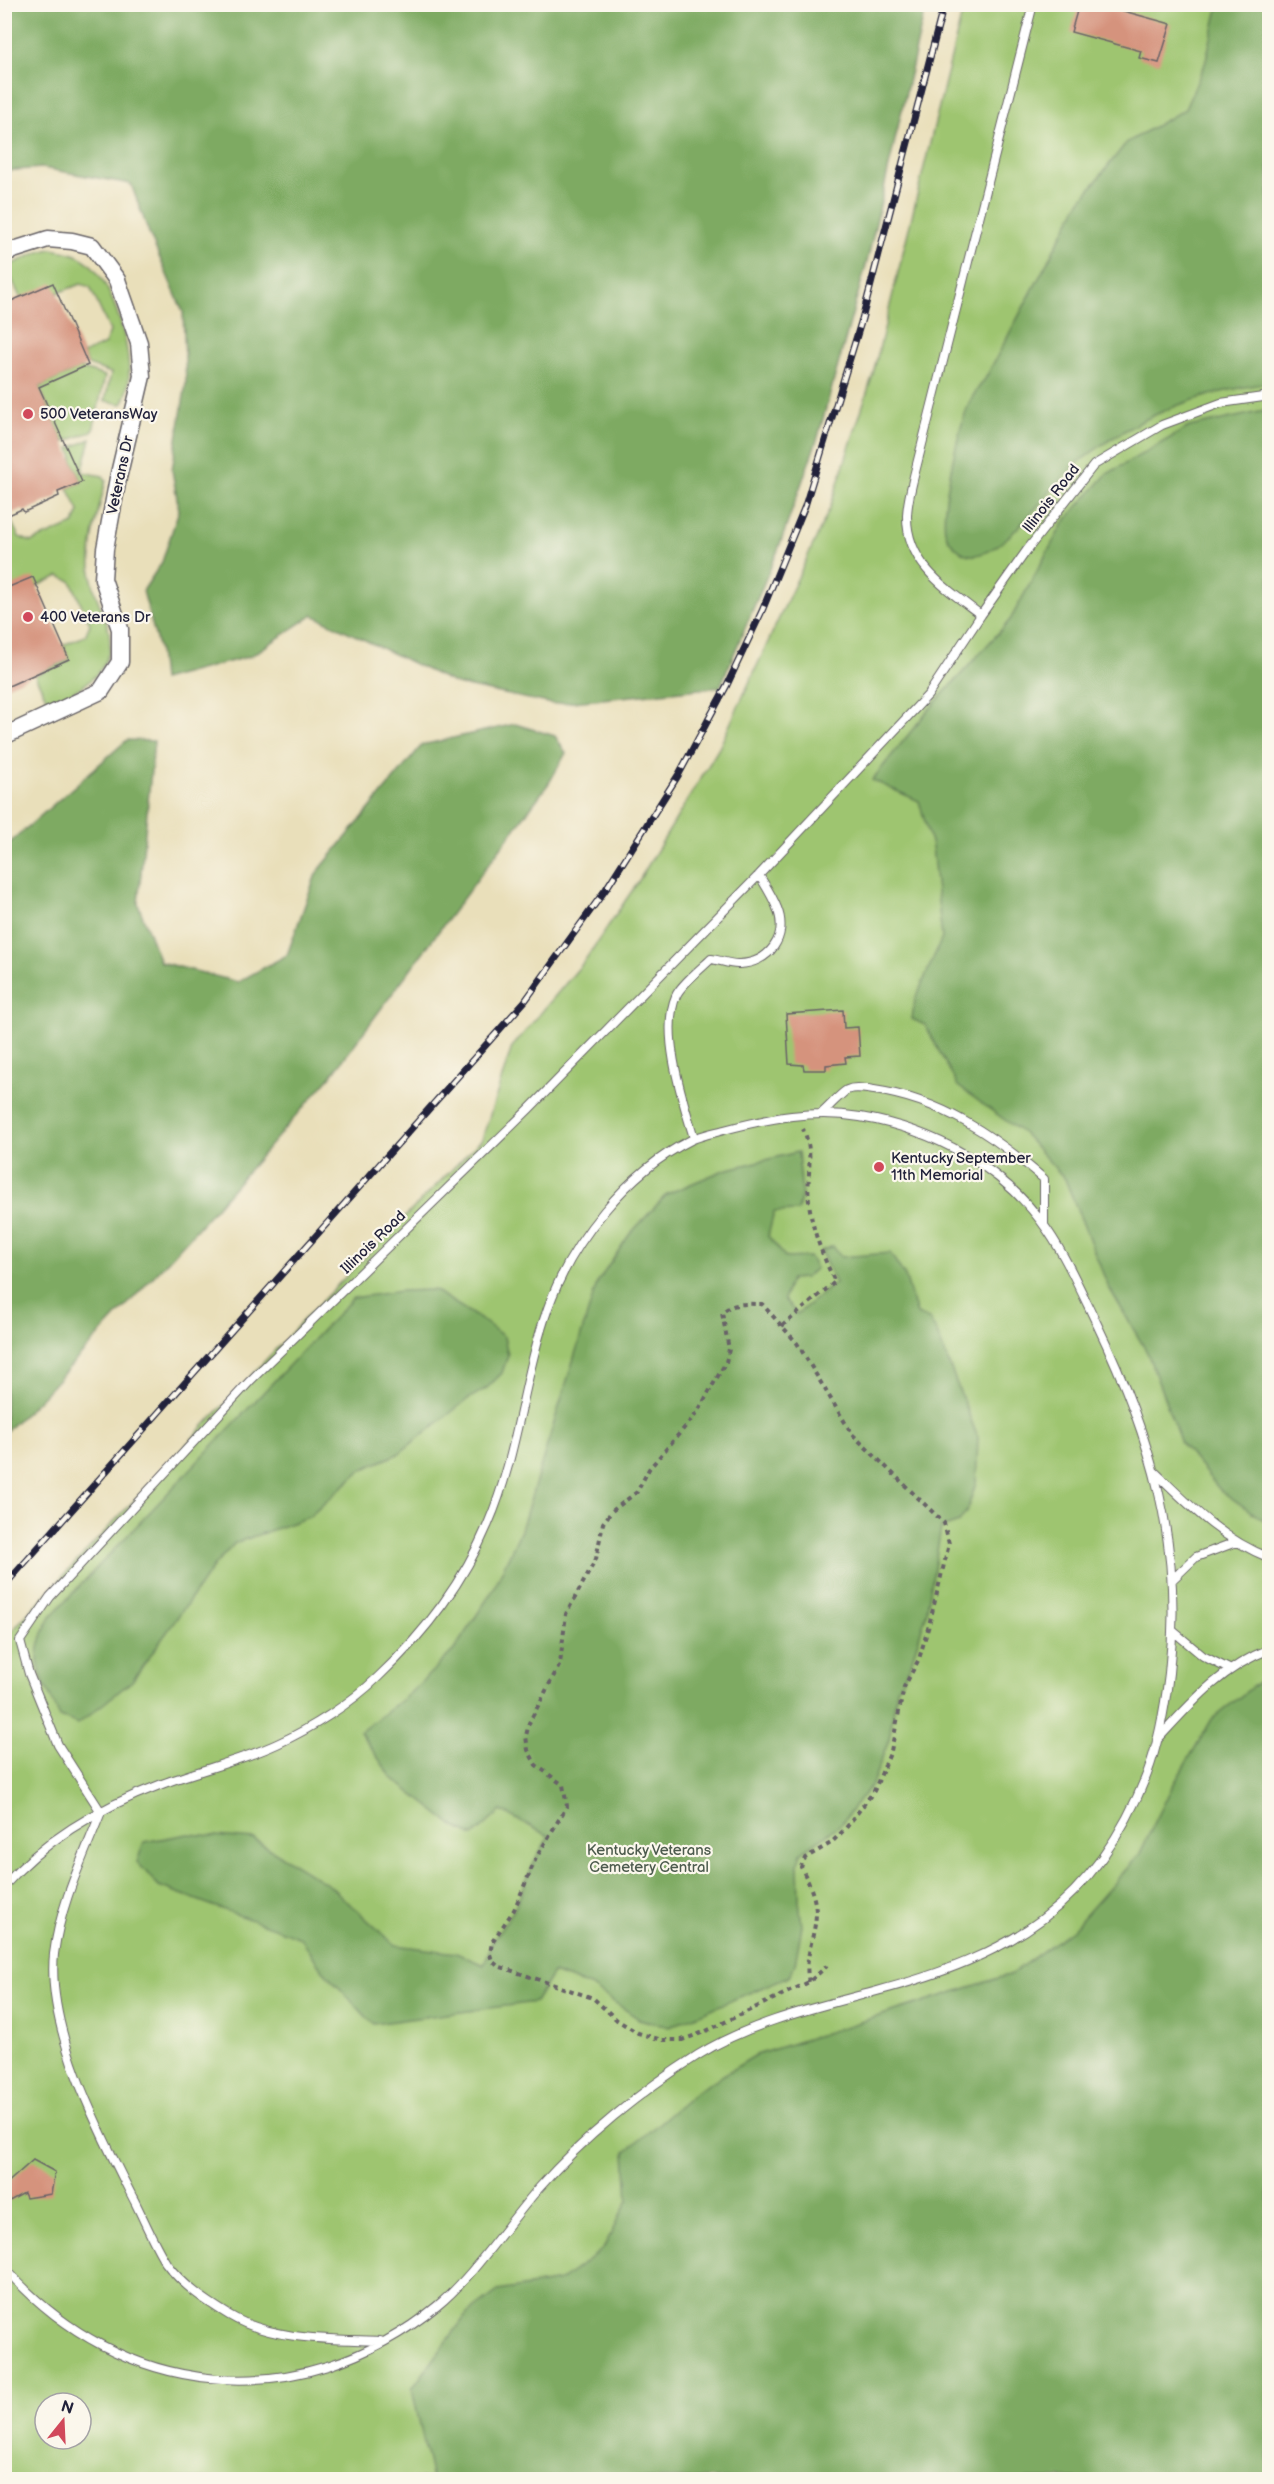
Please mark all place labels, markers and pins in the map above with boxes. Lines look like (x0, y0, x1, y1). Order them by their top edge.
place label: 500 VeteransWay (40, 405, 158, 424)
marker: 500 VeteransWay (21, 407, 35, 421)
place label: 400 Veterans Dr (40, 608, 151, 627)
marker: 400 Veterans Dr (21, 610, 35, 624)
place label: Kentucky September 11th Memorial (891, 1149, 1031, 1185)
marker: Kentucky September 11th Memorial (872, 1160, 886, 1174)

